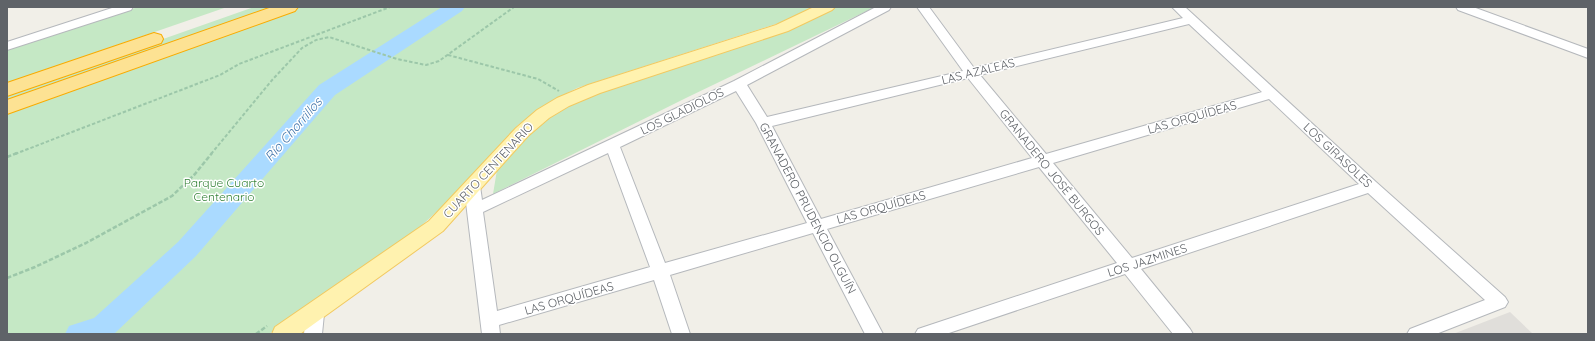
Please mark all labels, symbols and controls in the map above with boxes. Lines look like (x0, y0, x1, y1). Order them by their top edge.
street label: LAS AZALEAS (940, 55, 1017, 87)
street label: LOS GLADIOLOS (638, 84, 726, 138)
water label: Río Chorrillos (261, 93, 326, 164)
street label: LAS ORQUÍDEAS (1146, 97, 1239, 137)
street label: GRANADERO JOSÉ BURGOS (996, 106, 1108, 238)
street label: CUARTO CENTENARIO (440, 119, 536, 221)
street label: LOS GIRASOLES (1301, 119, 1376, 191)
street label: GRANADERO PRUDENCIO OLGUÍN (756, 120, 860, 296)
park label: Parque Cuarto Centenario (184, 175, 264, 204)
street label: LAS ORQUÍDEAS (835, 187, 928, 227)
street label: LOS JAZMINES (1105, 240, 1189, 280)
street label: LAS ORQUÍDEAS (523, 278, 616, 318)

